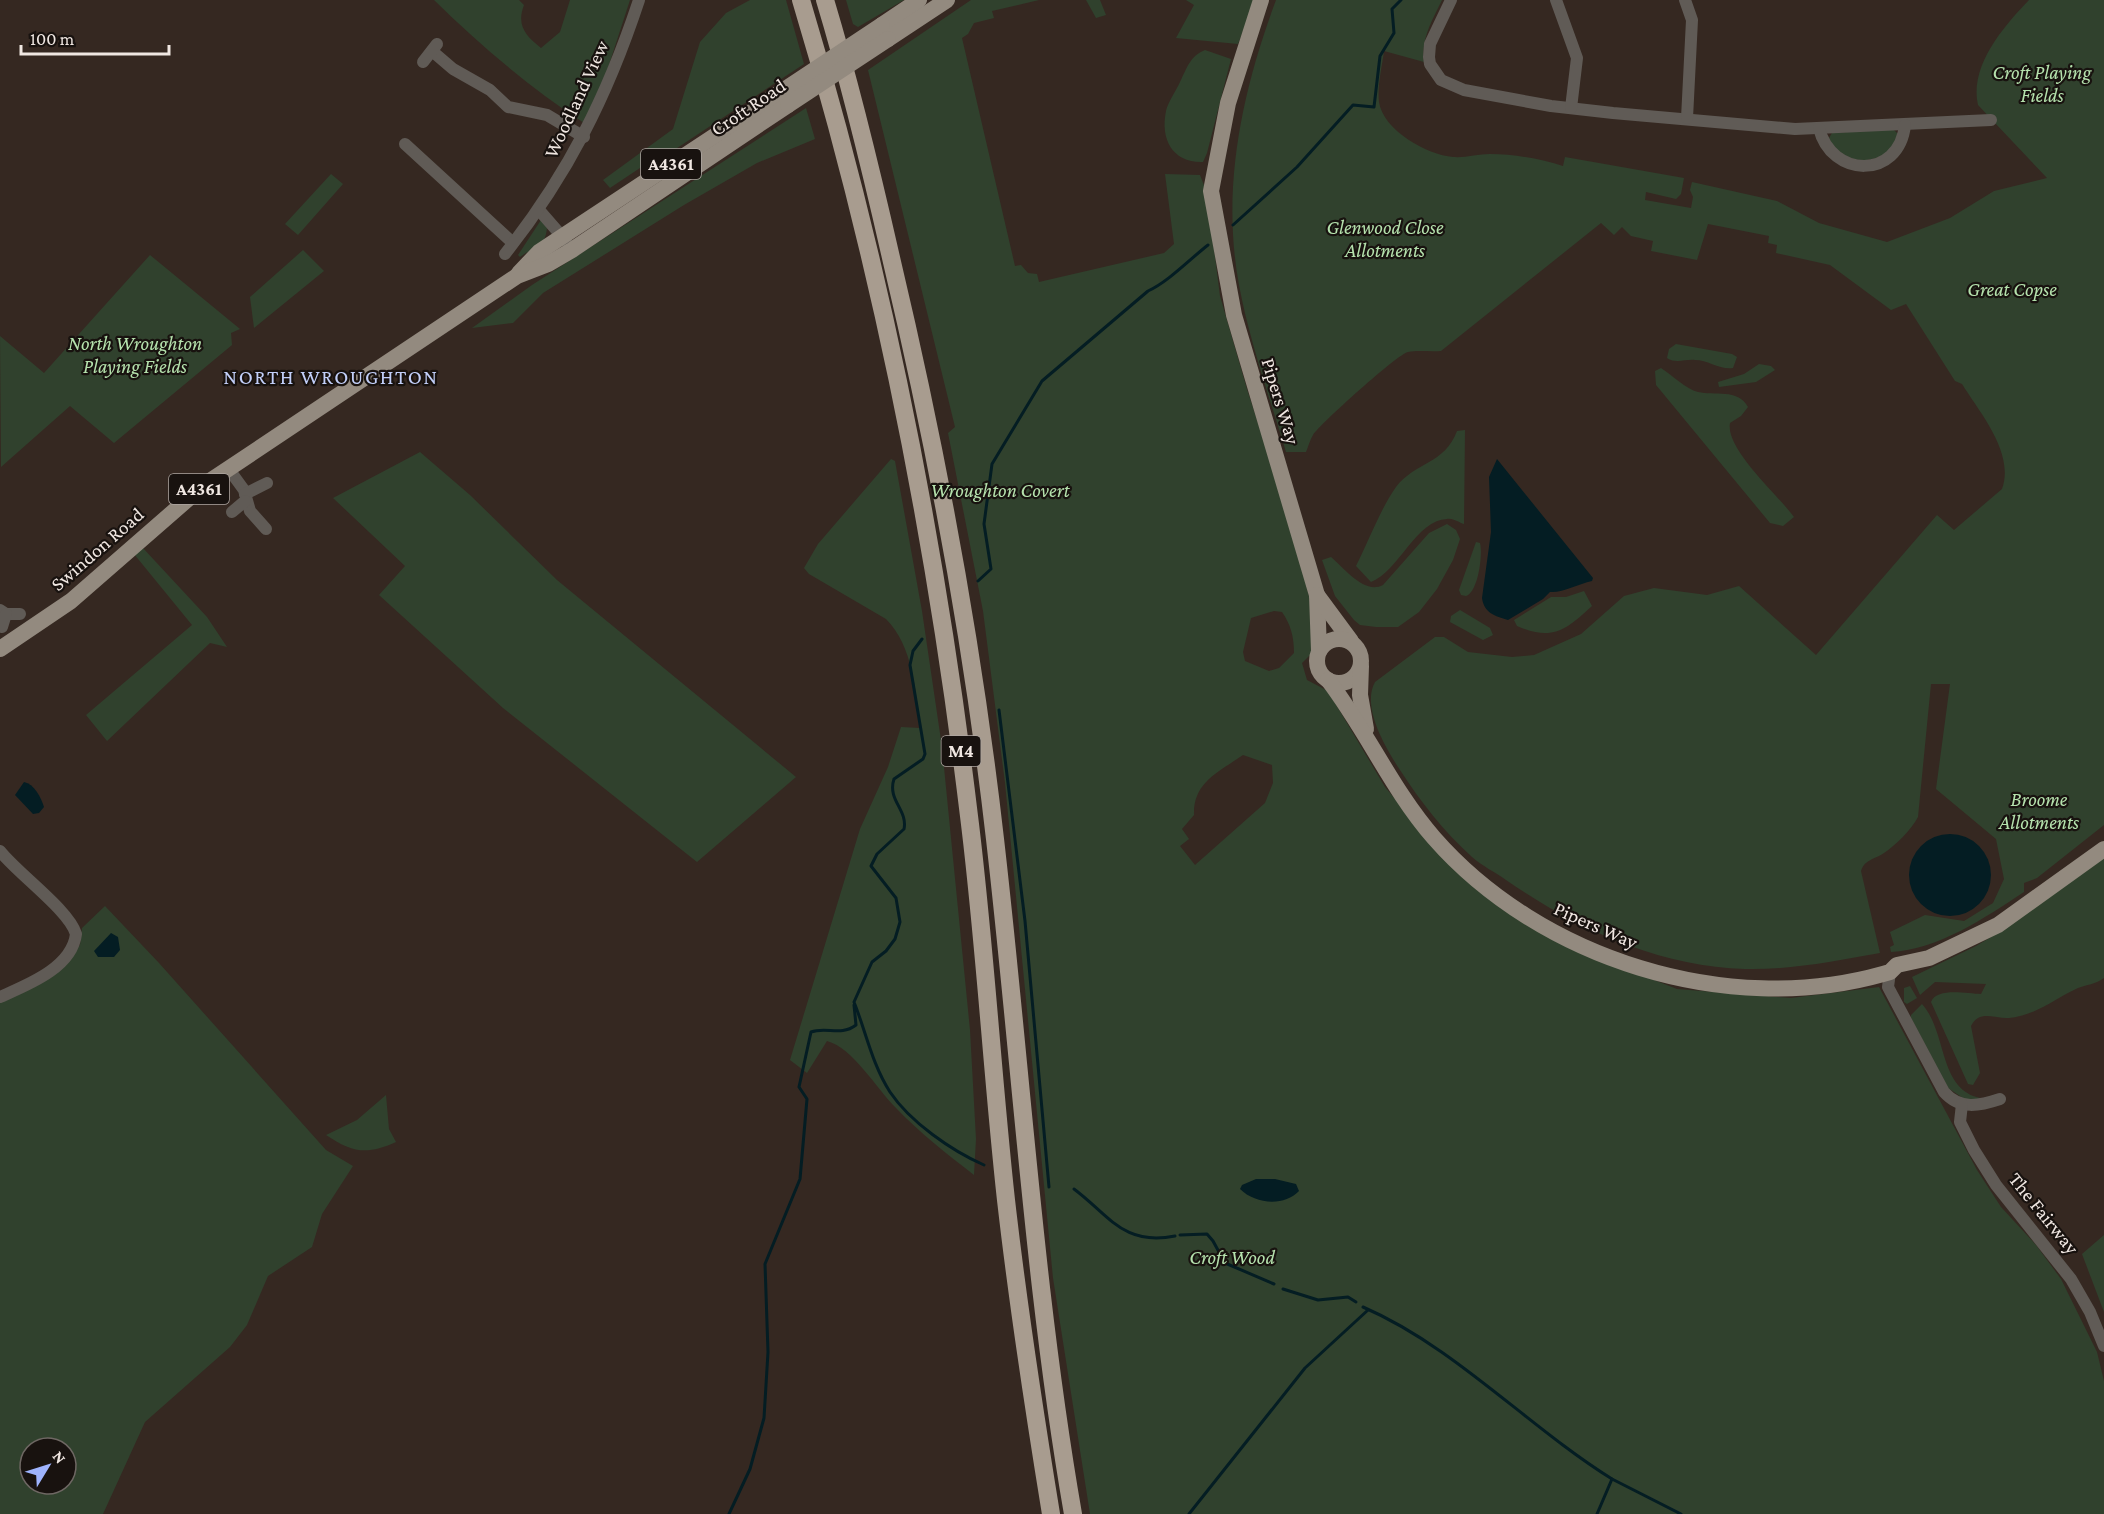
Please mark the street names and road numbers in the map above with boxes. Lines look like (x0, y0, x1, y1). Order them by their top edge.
street label: Woodland View (539, 36, 613, 161)
street label: Croft Road (707, 74, 790, 140)
road number: A4361 (641, 149, 701, 179)
street label: Pipers Way (1257, 355, 1305, 448)
road number: A4361 (169, 474, 229, 504)
street label: Swindon Road (46, 503, 148, 595)
road number: M4 (942, 736, 980, 766)
street label: Pipers Way (1550, 897, 1642, 954)
street label: The Fairway (2004, 1168, 2084, 1259)

